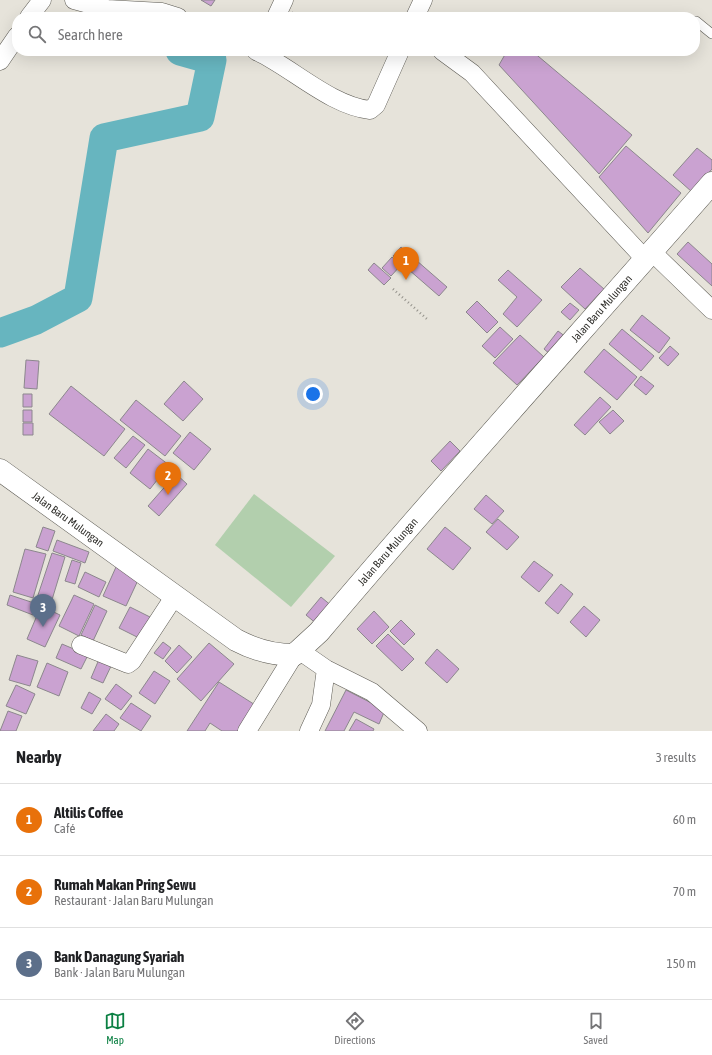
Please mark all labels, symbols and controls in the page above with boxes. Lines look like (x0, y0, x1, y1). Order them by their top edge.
search box (12, 12, 700, 56)
icon: search (26, 23, 48, 45)
text: Search here (58, 26, 123, 43)
pin: 1 (393, 247, 419, 280)
street label: Jalan Baru Mulungan (569, 272, 634, 344)
your location (303, 384, 323, 404)
pin: 2 (155, 462, 181, 495)
street label: Jalan Baru Mulungan (30, 489, 106, 549)
street label: Jalan Baru Mulungan (355, 515, 420, 588)
pin: 3 (30, 594, 56, 627)
text: Nearby (16, 747, 62, 767)
text: 3 results (656, 750, 696, 765)
text: Altilis Coffee (54, 804, 123, 821)
text: 1 (26, 812, 32, 827)
text: 60 m (673, 812, 696, 827)
text: Café (54, 821, 75, 836)
text: Rumah Makan Pring Sewu (54, 876, 196, 893)
text: 2 (26, 884, 32, 899)
text: 70 m (673, 884, 696, 899)
text: Restaurant · Jalan Baru Mulungan (54, 893, 214, 908)
text: Bank Danagung Syariah (54, 948, 184, 965)
text: 3 (26, 956, 32, 971)
text: 150 m (667, 956, 696, 971)
text: Bank · Jalan Baru Mulungan (54, 965, 185, 980)
tab: Map (104, 1010, 126, 1046)
tab: Directions (334, 1010, 375, 1046)
tab: Saved (584, 1010, 608, 1046)

